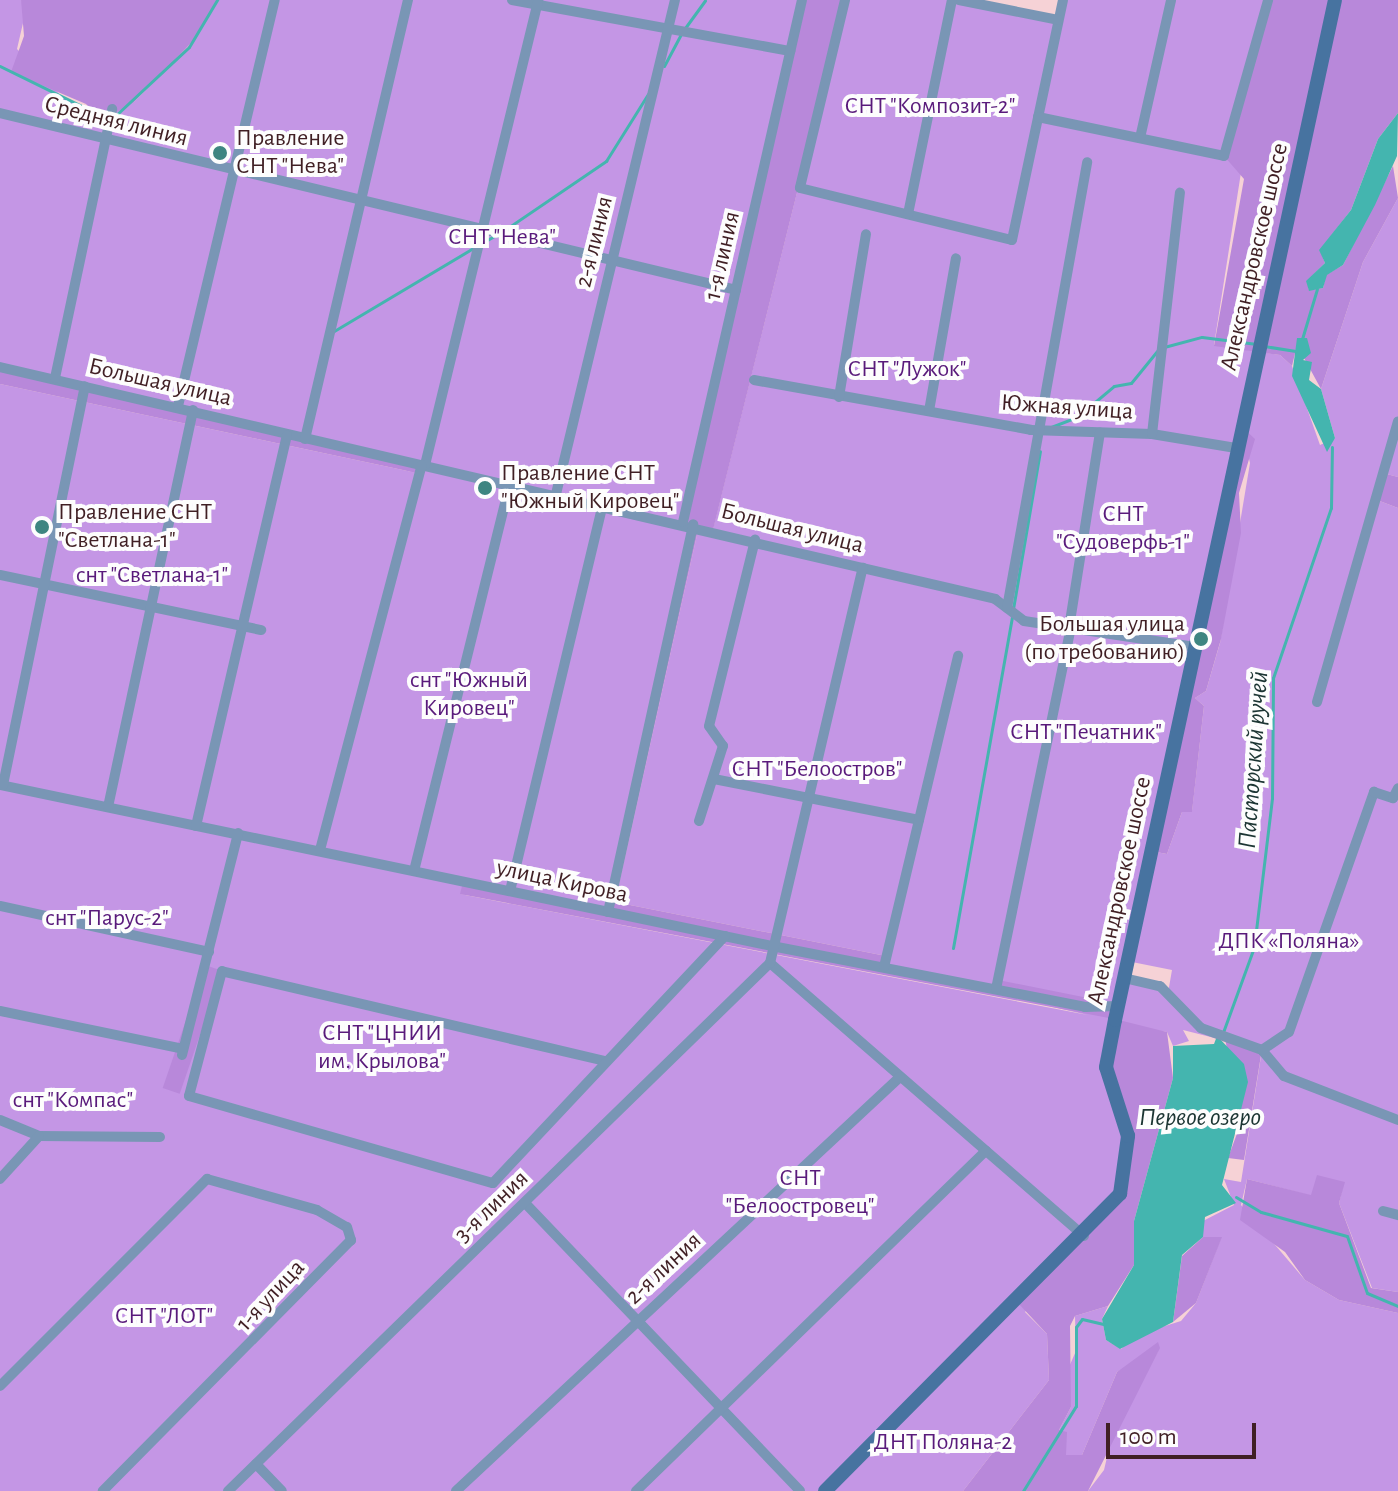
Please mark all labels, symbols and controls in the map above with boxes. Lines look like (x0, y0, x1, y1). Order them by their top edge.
street label: Средняя линия (41, 90, 191, 154)
park label: СНТ "Композит-2" (845, 93, 1015, 121)
place label: Правление СНТ "Нева" (236, 125, 345, 181)
street label: Александровское шоссе (1215, 140, 1295, 374)
marker: Правление СНТ "Нева" (211, 144, 229, 162)
street label: 2-я линия (570, 193, 620, 291)
street label: 1-я линия (699, 209, 747, 303)
park label: СНТ "Нева" (448, 224, 556, 252)
street label: Большая улица (86, 353, 234, 413)
park label: СНТ "Лужок" (847, 356, 967, 384)
street label: Южная улица (1000, 389, 1134, 427)
place label: Правление СНТ "Южный Кировец" (501, 460, 679, 516)
marker: Правление СНТ "Южный Кировец" (476, 479, 494, 497)
street label: Большая улица (718, 497, 866, 561)
place label: Правление СНТ "Светлана-1" (58, 499, 212, 555)
park label: СНТ "Судоверфь-1" (1056, 501, 1190, 557)
marker: Правление СНТ "Светлана-1" (33, 518, 51, 536)
park label: снт "Светлана-1" (76, 562, 228, 590)
place label: Большая улица (по требованию) (1024, 611, 1185, 667)
marker: Большая улица (по требованию) (1192, 630, 1210, 648)
park label: снт "Южный Кировец" (410, 667, 528, 723)
water label: Пасторский ручей (1232, 670, 1276, 850)
park label: СНТ "Печатник" (1010, 719, 1162, 747)
park label: СНТ "Белоостров" (731, 756, 903, 784)
street label: Александровское шоссе (1082, 774, 1158, 1008)
street label: улица Кирова (494, 854, 630, 910)
park label: снт "Парус-2" (45, 905, 169, 933)
park label: ДПК «Поляна» (1219, 928, 1359, 956)
park label: СНТ "ЦНИИ им. Крылова" (318, 1020, 446, 1076)
park label: снт "Компас" (13, 1087, 133, 1115)
water label: Первое озеро (1139, 1102, 1261, 1134)
street label: 3-я линия (449, 1165, 535, 1249)
park label: СНТ "Белоостровец" (725, 1165, 875, 1221)
street label: 2-я линия (620, 1227, 708, 1311)
street label: 1-я улица (231, 1254, 311, 1338)
park label: СНТ "ЛОТ" (115, 1303, 213, 1331)
scale bar (1110, 1407, 1260, 1457)
text: 100 m (1120, 1425, 1177, 1449)
park label: ДНТ Поляна-2 (874, 1429, 1012, 1457)

